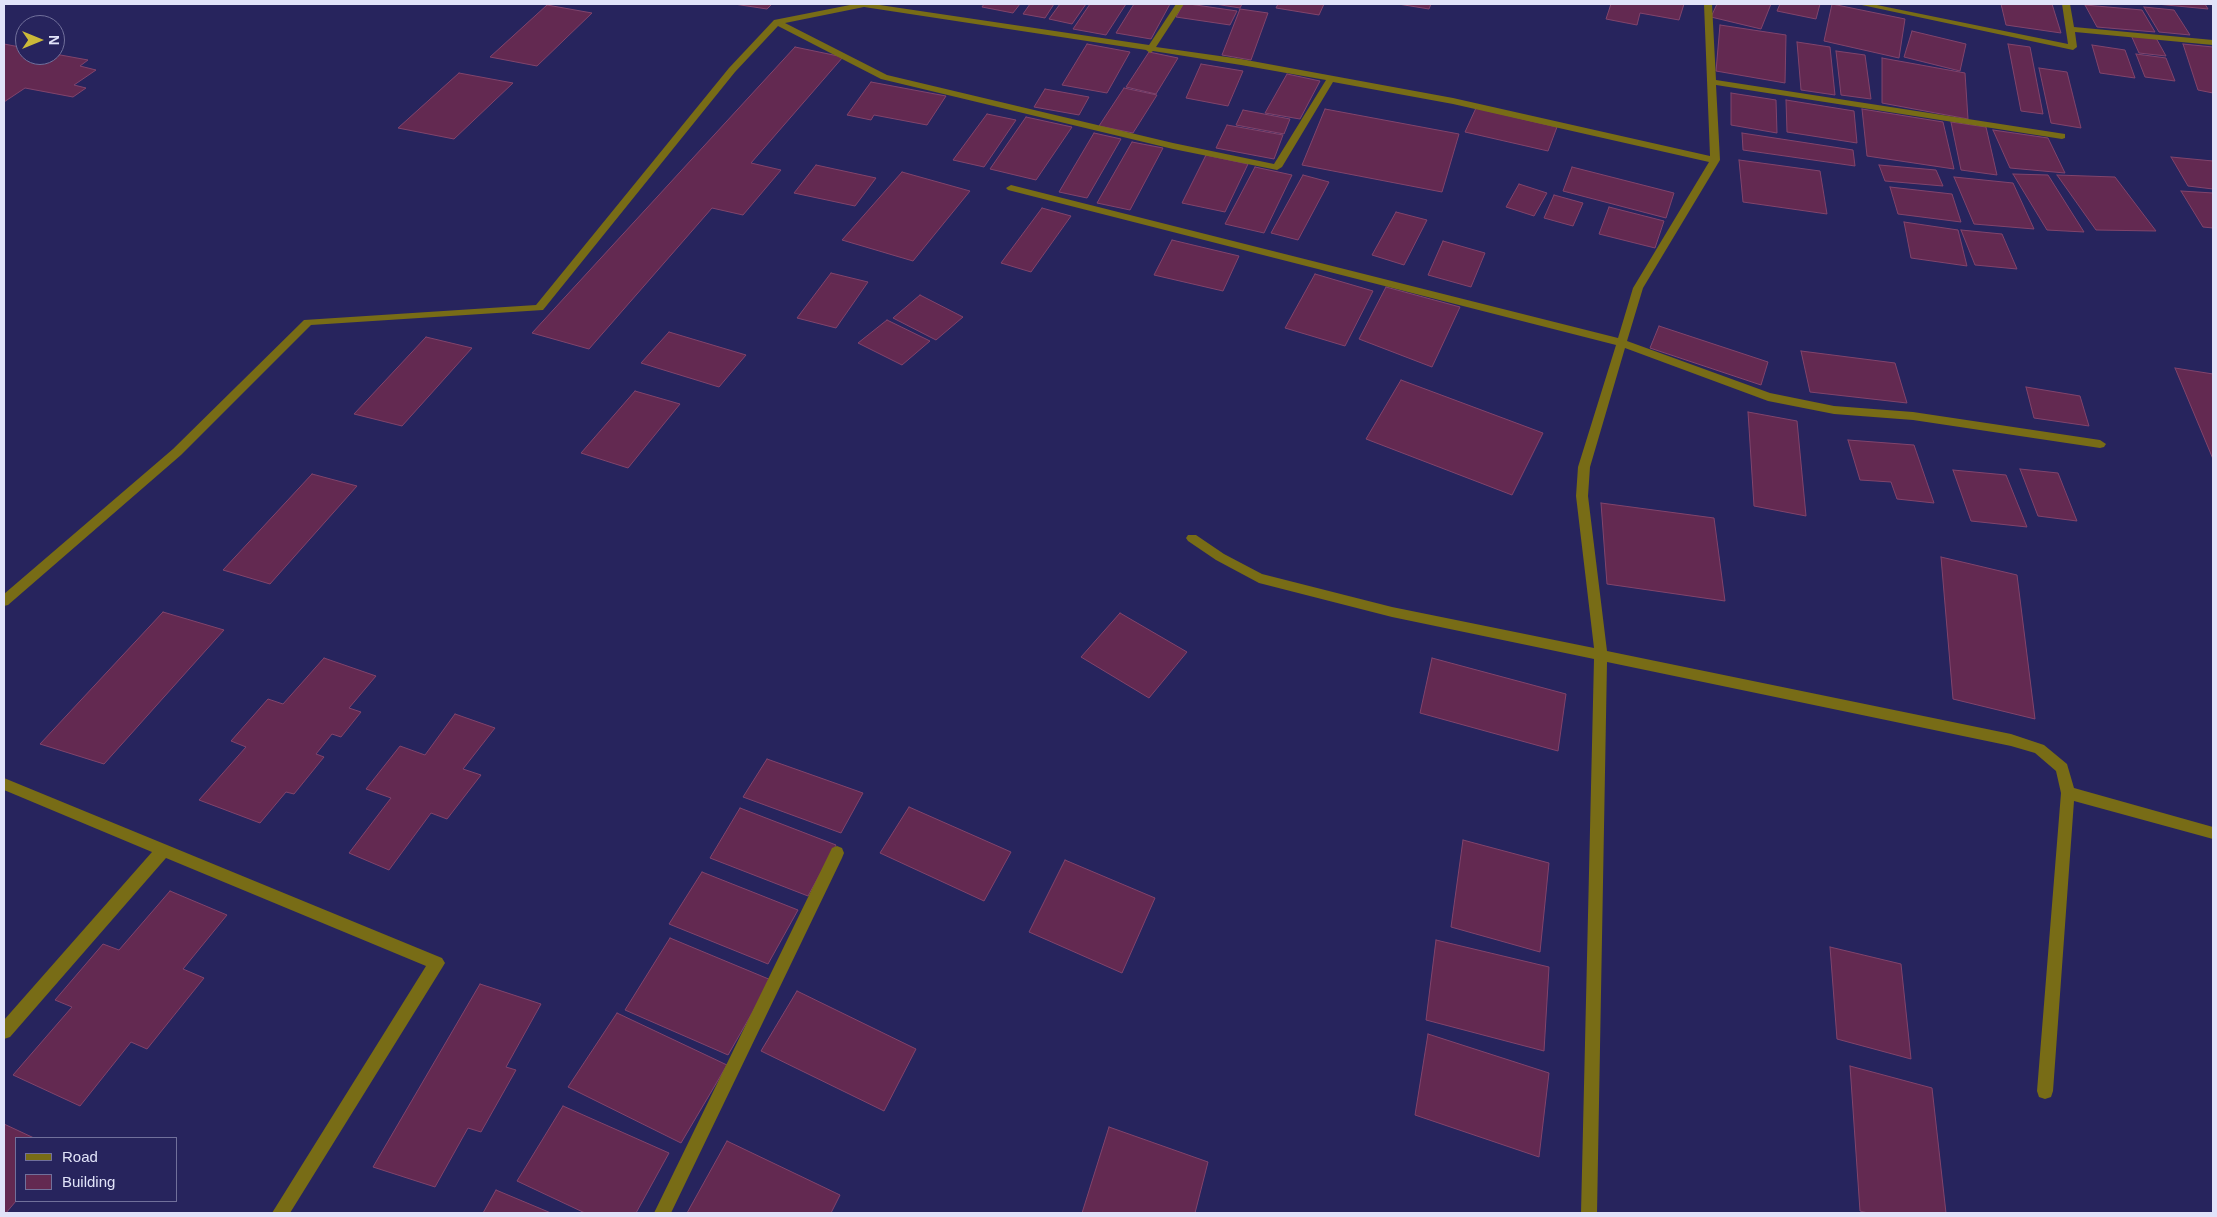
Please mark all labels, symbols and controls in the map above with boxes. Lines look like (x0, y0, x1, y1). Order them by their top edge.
north arrow (15, 15, 65, 65)
text: N (46, 35, 62, 45)
legend (15, 1137, 178, 1202)
text: Road (62, 1148, 98, 1165)
text: Building (62, 1173, 115, 1190)

